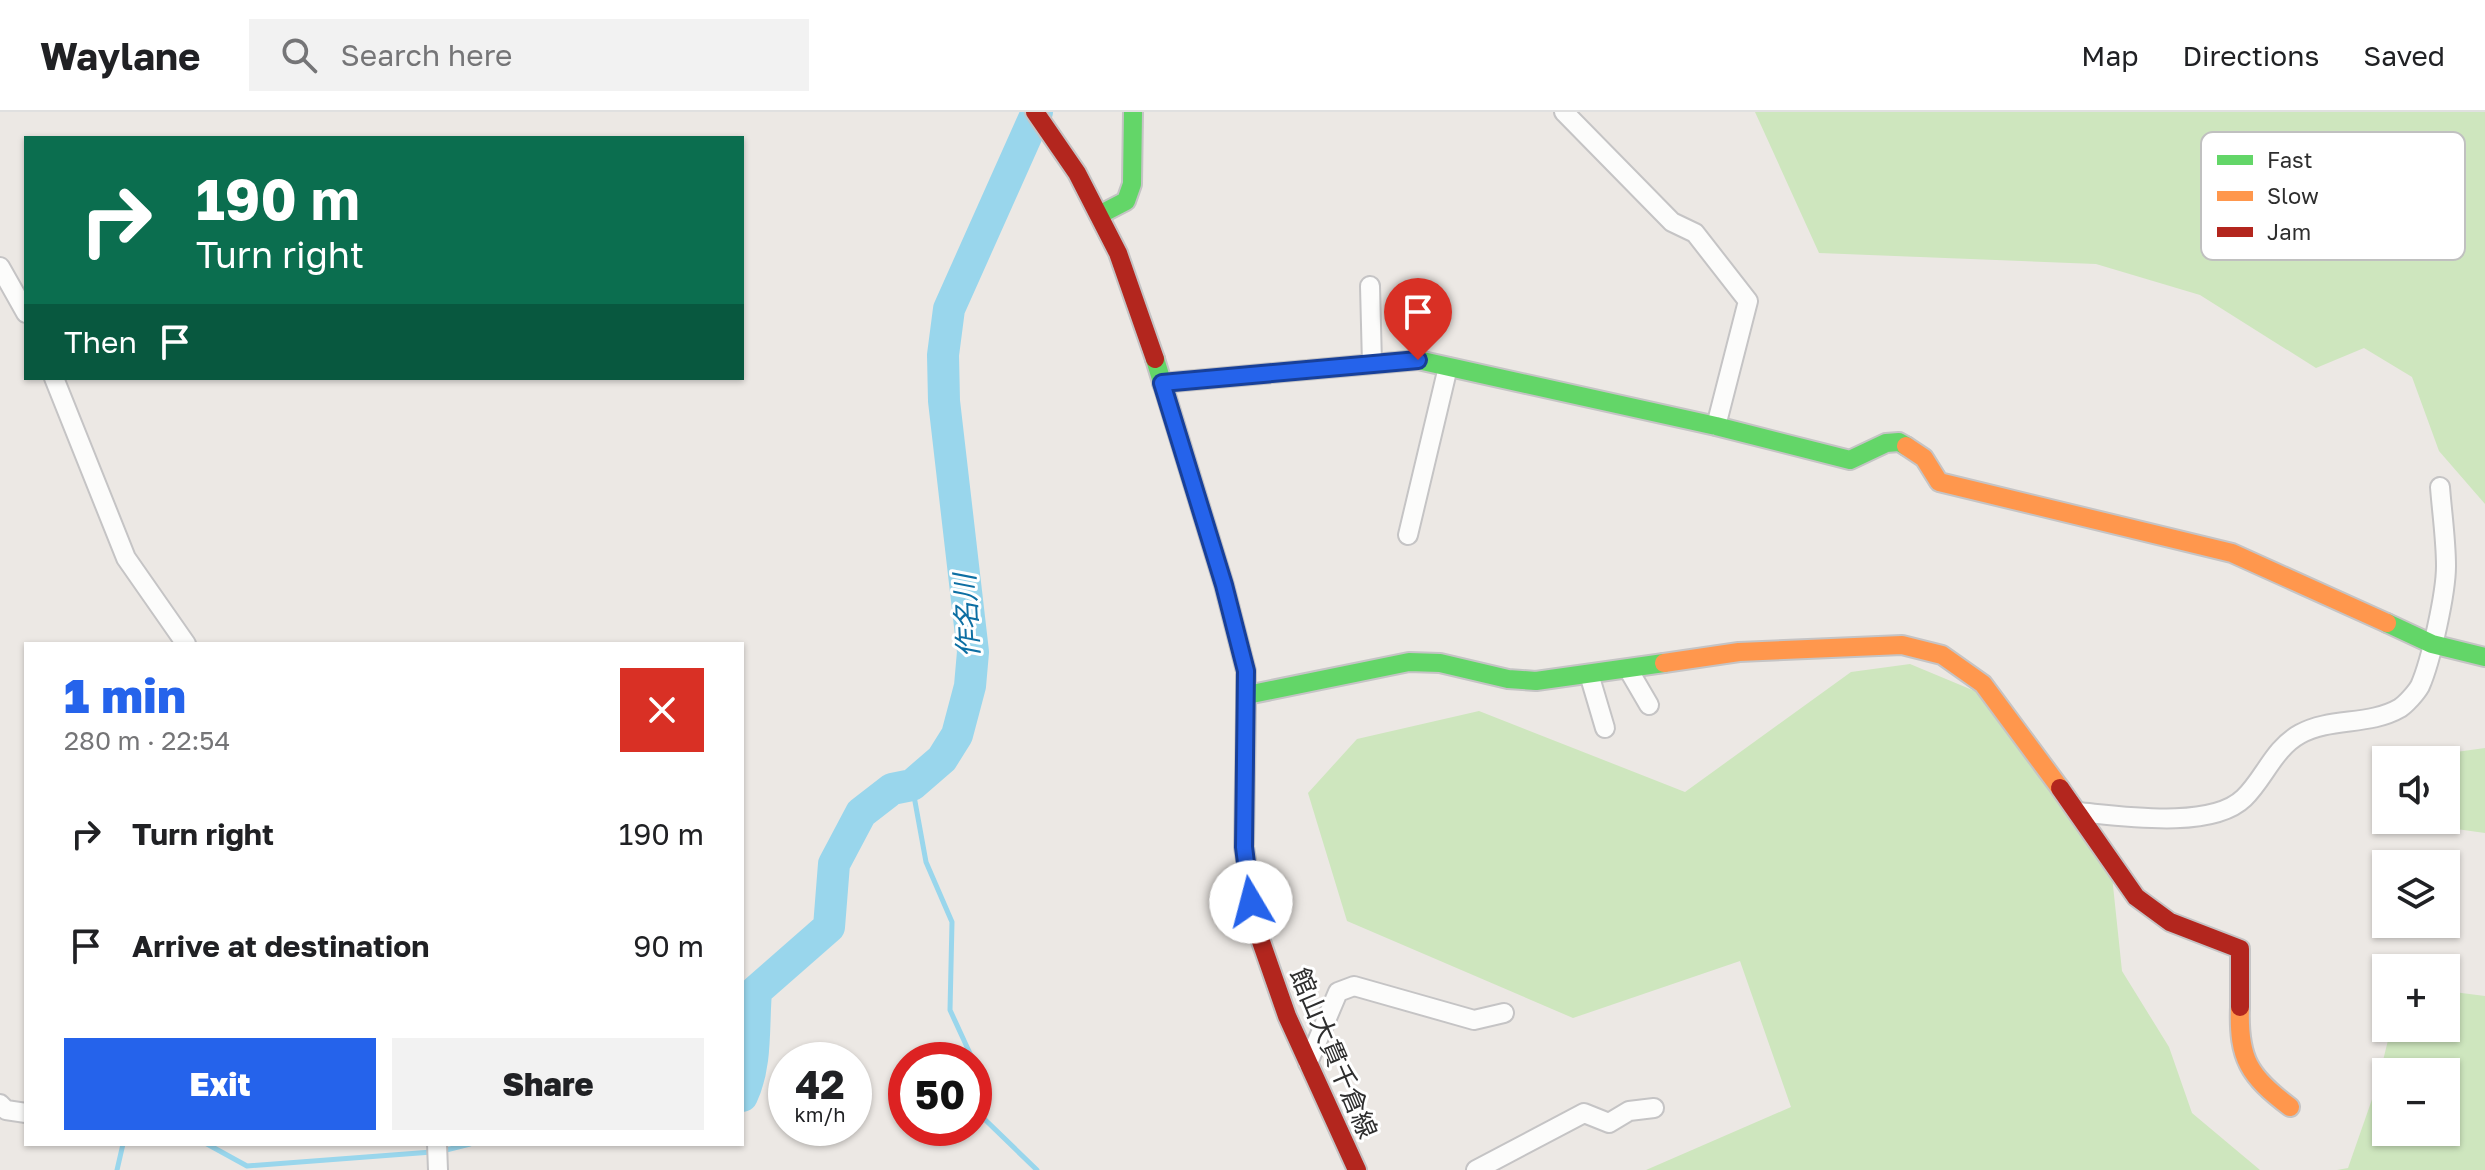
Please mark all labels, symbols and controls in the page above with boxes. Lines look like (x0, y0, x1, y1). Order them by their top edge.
search box (249, 19, 809, 91)
text: Waylane (40, 33, 201, 78)
icon: search (277, 33, 321, 77)
text: Search here (341, 37, 512, 73)
text: Map (2081, 39, 2138, 72)
text: Directions (2182, 39, 2319, 72)
text: Saved (2363, 39, 2445, 72)
legend (2201, 132, 2465, 260)
text: Fast (2267, 146, 2313, 173)
text: 190 m (196, 165, 360, 232)
icon: right (64, 168, 168, 272)
text: Slow (2267, 182, 2319, 209)
text: Jam (2267, 218, 2311, 245)
text: Turn right (196, 233, 364, 276)
pin (1384, 278, 1452, 360)
icon: arrive (1396, 290, 1440, 334)
icon: arrive (153, 320, 197, 364)
text: Then (64, 324, 137, 360)
water label: 作名川 (947, 570, 985, 659)
text: 1 min (64, 666, 186, 724)
button: close (620, 668, 704, 752)
text: 280 m · 22:54 (64, 725, 230, 756)
map controls (2372, 746, 2460, 1146)
button: sound (2372, 746, 2460, 834)
icon: right (64, 812, 108, 856)
text: Turn right (132, 816, 274, 852)
text: 190 m (619, 816, 704, 852)
button: layers (2372, 850, 2460, 938)
position arrow (1209, 860, 1293, 944)
icon: arrive (64, 924, 108, 968)
text: Arrive at destination (132, 928, 429, 964)
text: 90 m (633, 928, 704, 964)
button: + (2372, 954, 2460, 1042)
street label: 館山大貫千倉線 (1284, 963, 1384, 1143)
button: Exit (64, 1038, 376, 1130)
button: Share (392, 1038, 704, 1130)
speed limit sign: 50 (888, 1042, 992, 1146)
button: − (2372, 1058, 2460, 1146)
text: 42 (795, 1060, 845, 1108)
text: km/h (795, 1102, 845, 1126)

